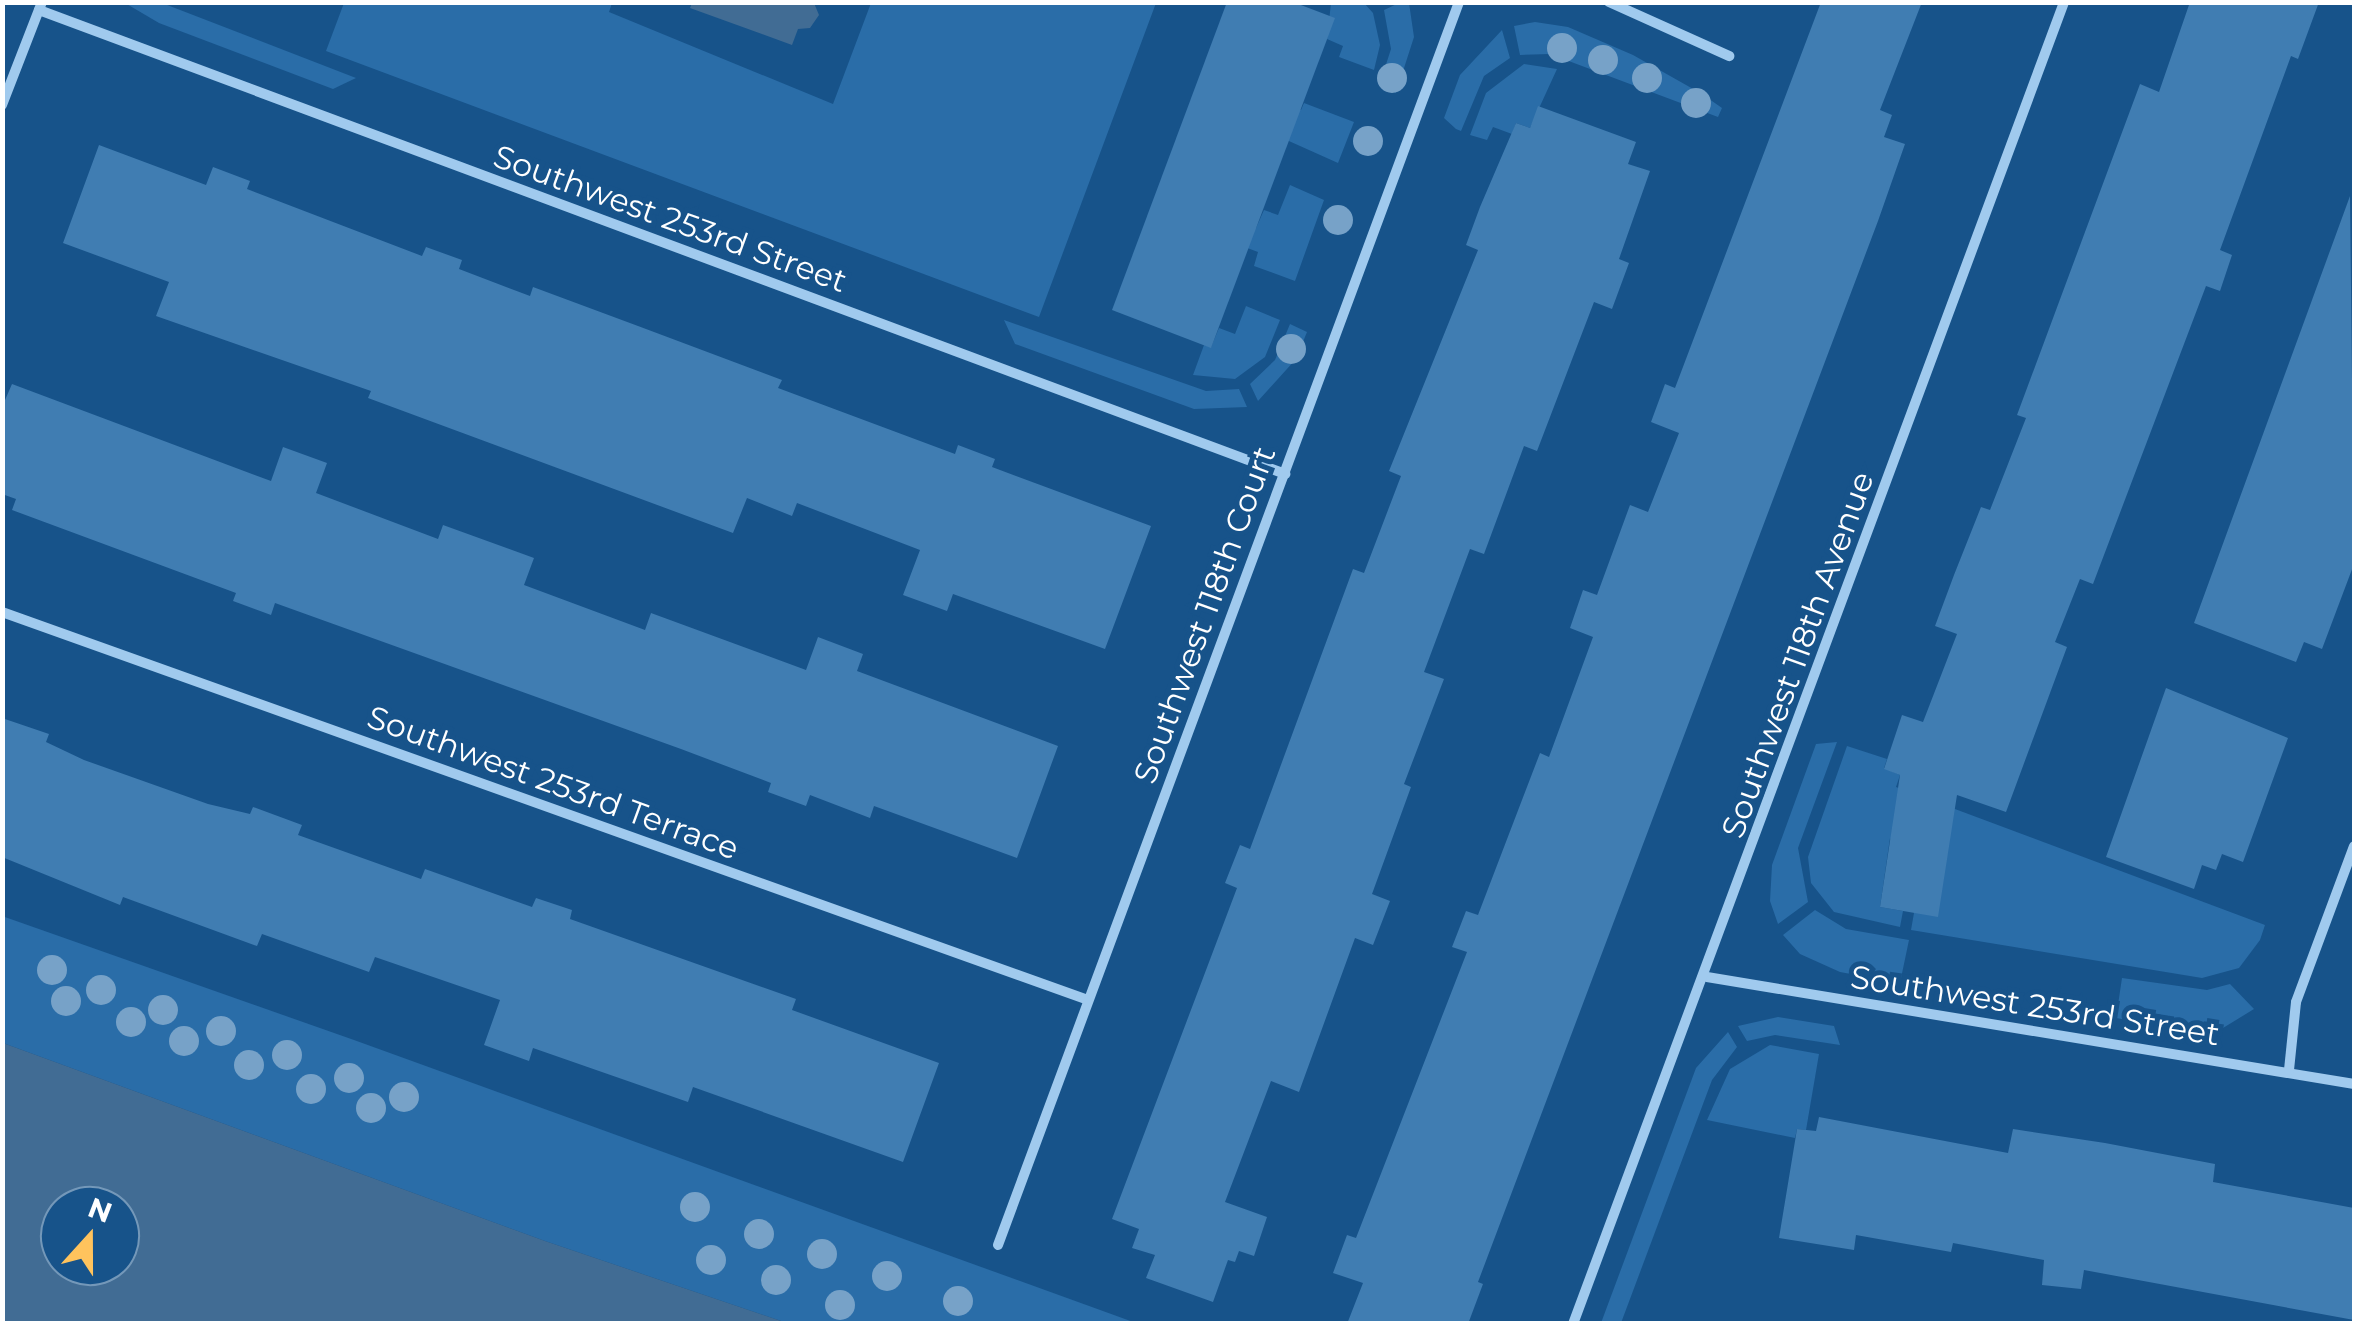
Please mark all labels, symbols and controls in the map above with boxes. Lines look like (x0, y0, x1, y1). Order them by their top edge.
street label: Southwest 253rd Street (488, 137, 852, 301)
street label: Southwest 118th Court (1126, 441, 1284, 789)
street label: Southwest 118th Avenue (1714, 467, 1882, 843)
street label: Southwest 253rd Terrace (362, 698, 744, 868)
street label: Southwest 253rd Street (1848, 958, 2222, 1054)
north arrow (40, 1186, 140, 1286)
text: N (83, 1190, 117, 1230)

